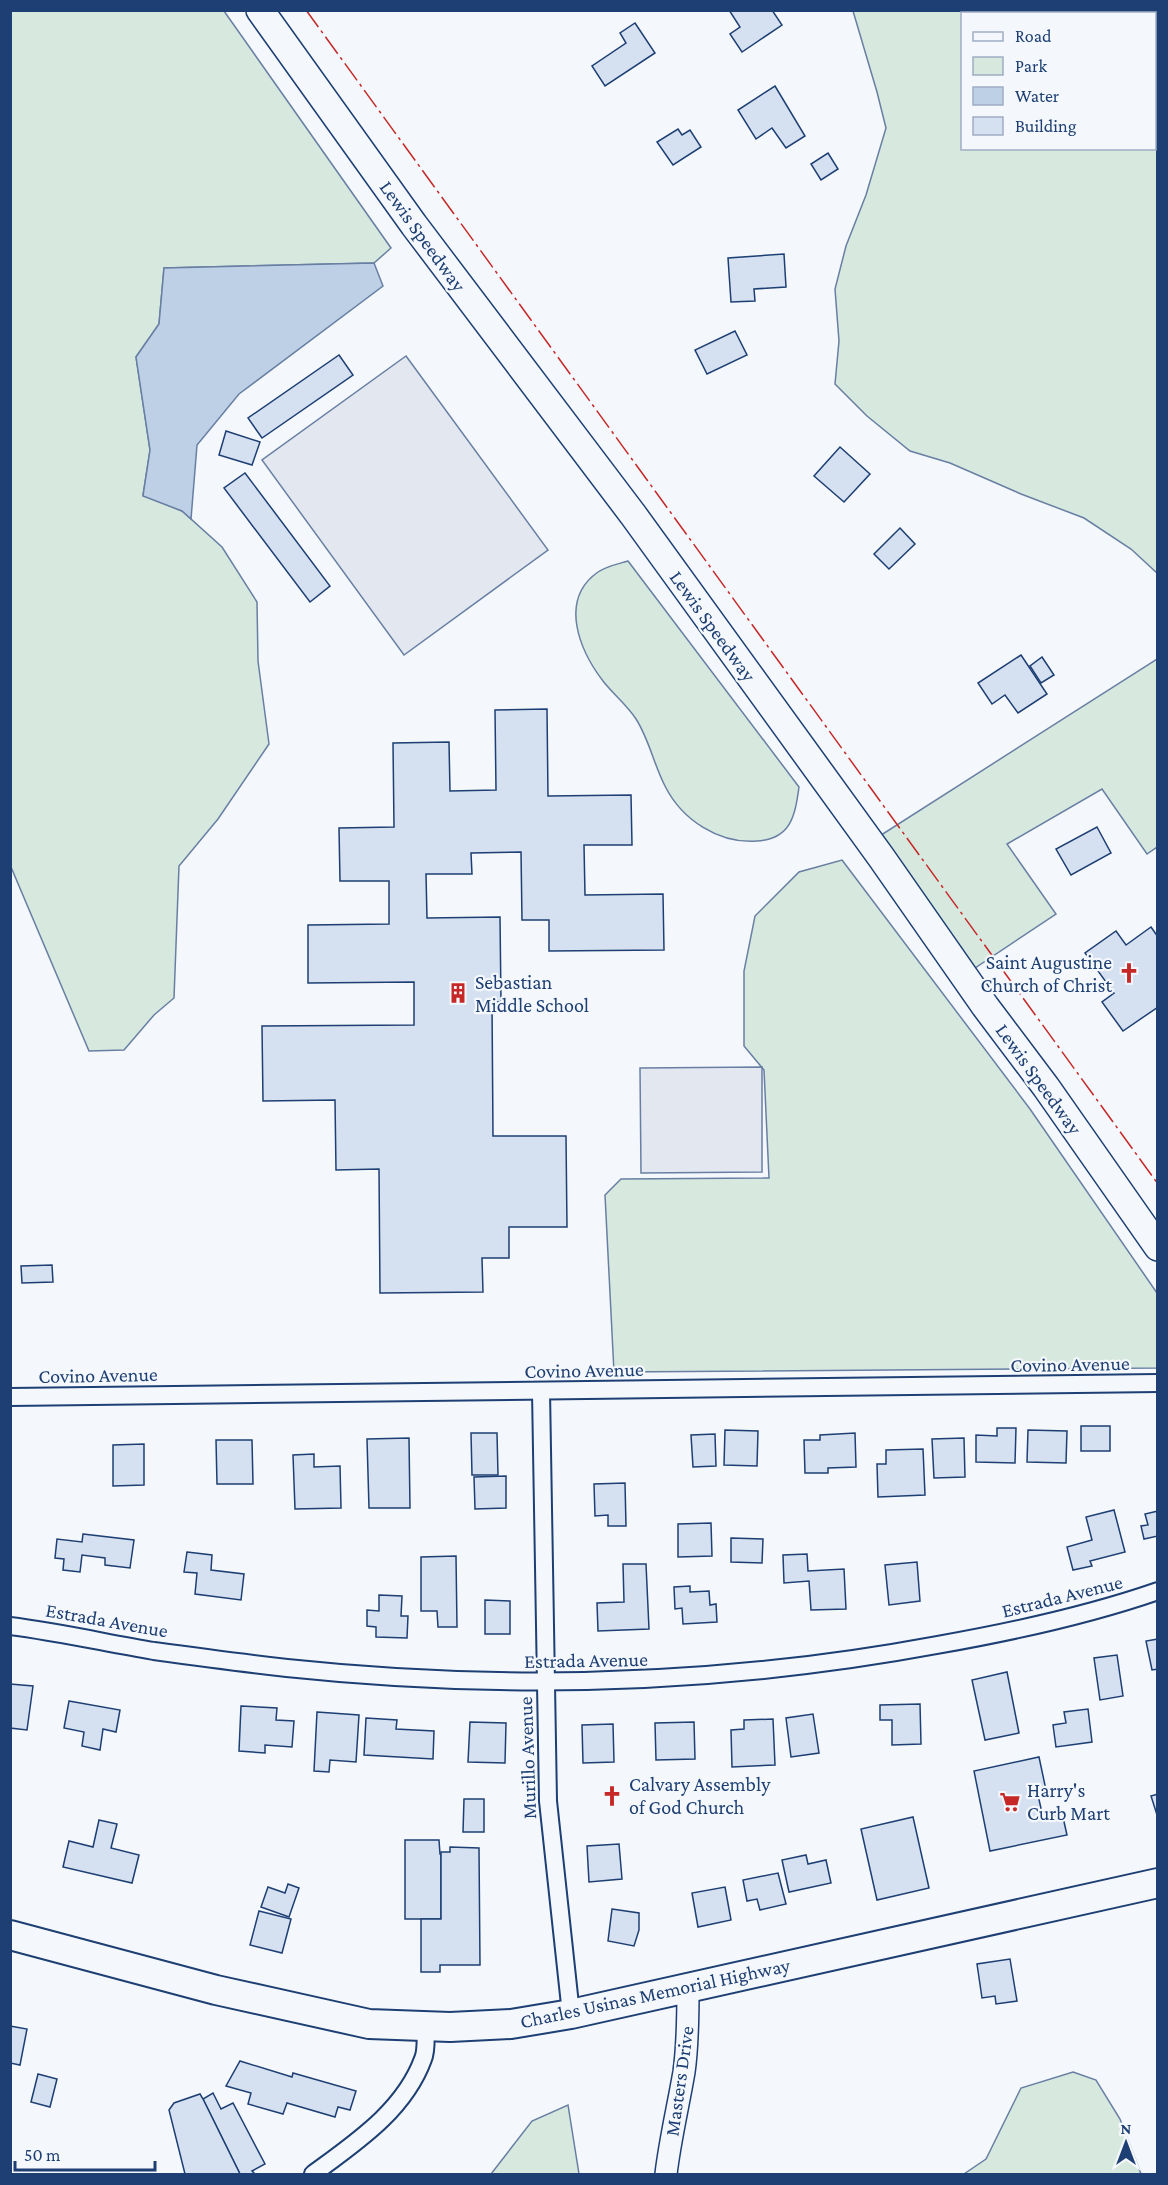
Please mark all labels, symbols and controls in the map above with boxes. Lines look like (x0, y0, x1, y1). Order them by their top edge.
legend (961, 12, 1156, 150)
text: Road (1015, 26, 1052, 46)
text: Park (1015, 56, 1047, 76)
text: Water (1015, 86, 1060, 106)
text: Building (1015, 116, 1077, 136)
street label: Lewis Speedway (375, 176, 471, 297)
street label: Lewis Speedway (665, 566, 761, 687)
place label: Saint Augustine Church of Christ (981, 951, 1112, 996)
church icon: Saint Augustine Church of Christ (1117, 961, 1141, 985)
place label: Sebastian Middle School (475, 971, 589, 1016)
building icon: Sebastian Middle School (446, 981, 470, 1005)
street label: Lewis Speedway (991, 1019, 1087, 1140)
street label: Covino Avenue (1010, 1352, 1130, 1376)
street label: Covino Avenue (524, 1358, 644, 1382)
street label: Covino Avenue (38, 1363, 158, 1387)
street label: Estrada Avenue (999, 1570, 1125, 1622)
street label: Estrada Avenue (44, 1598, 170, 1642)
street label: Estrada Avenue (524, 1648, 648, 1672)
street label: Murillo Avenue (514, 1696, 540, 1820)
place label: Calvary Assembly of God Church (629, 1773, 771, 1818)
place label: Harry's Curb Mart (1027, 1779, 1110, 1824)
church icon: Calvary Assembly of God Church (600, 1784, 624, 1808)
supermarket icon: Harry's Curb Mart (998, 1790, 1022, 1814)
street label: Charles Usinas Memorial Highway (518, 1953, 793, 2033)
street label: Masters Drive (660, 2024, 698, 2138)
north arrow (1096, 2113, 1156, 2173)
text: N (1121, 2120, 1132, 2137)
scale bar (15, 2134, 154, 2172)
text: 50 m (24, 2145, 61, 2165)

